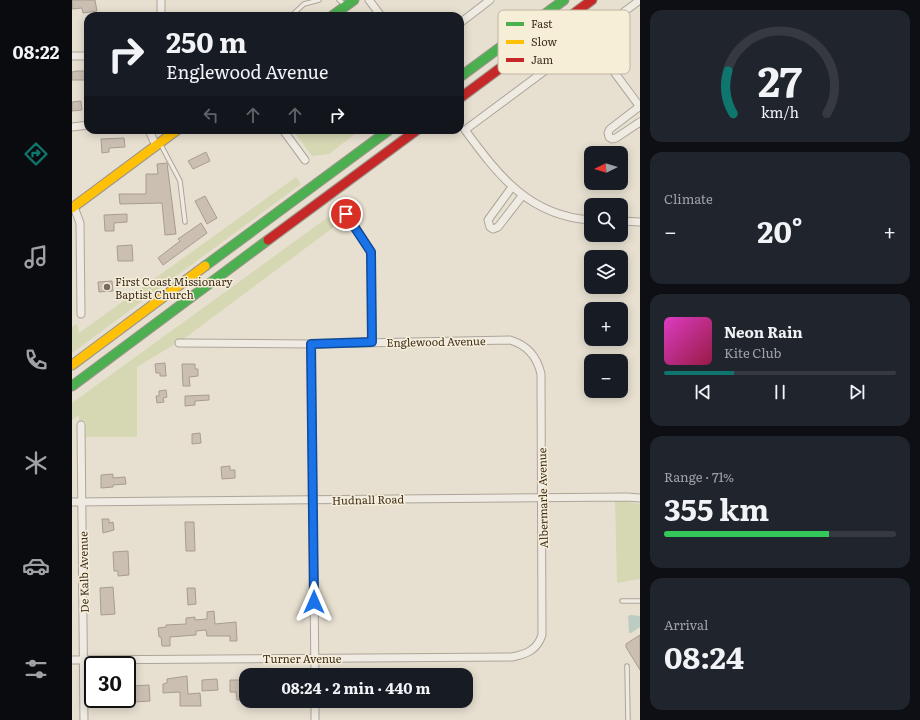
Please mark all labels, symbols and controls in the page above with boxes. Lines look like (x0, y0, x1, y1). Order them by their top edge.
legend (498, 10, 630, 74)
text: Fast (531, 15, 553, 31)
text: 250 m (166, 20, 247, 62)
icon: right (100, 28, 152, 80)
text: Slow (531, 33, 557, 49)
text: 08:22 (13, 38, 59, 65)
text: 27 (758, 48, 803, 110)
text: Jam (531, 51, 554, 67)
text: Englewood Avenue (166, 58, 328, 85)
text: km/h (761, 101, 800, 122)
icon: left (200, 104, 222, 126)
icon: ahead (242, 104, 264, 126)
icon: ahead (284, 104, 306, 126)
icon: right (326, 104, 348, 126)
icon: directions (22, 140, 50, 168)
north arrow (584, 146, 628, 190)
map controls (584, 146, 628, 398)
text: Climate (664, 189, 713, 208)
pin (329, 197, 363, 231)
button: search (584, 198, 628, 242)
icon: arrive (335, 203, 357, 225)
text: 20° (757, 208, 803, 252)
text: − (664, 214, 677, 247)
text: + (883, 214, 896, 247)
icon: music (22, 243, 50, 271)
button: layers (584, 250, 628, 294)
place label: First Coast Missionary Baptist Church (115, 273, 233, 302)
marker: First Coast Missionary Baptist Church (102, 282, 112, 292)
button: + (584, 302, 628, 346)
text: Neon Rain (724, 320, 803, 343)
street label: Englewood Avenue (386, 332, 486, 350)
text: Kite Club (724, 343, 781, 362)
icon: phone (22, 346, 50, 374)
button: − (584, 354, 628, 398)
icon: previous (692, 381, 714, 403)
icon: pause (769, 381, 791, 403)
icon: next (846, 381, 868, 403)
street label: Albermarle Avenue (533, 447, 551, 549)
icon: climate (22, 449, 50, 477)
text: Range · 71% (664, 467, 734, 486)
text: 355 km (664, 486, 769, 530)
street label: Hudnall Road (332, 490, 404, 508)
street label: De Kalb Avenue (74, 531, 92, 613)
icon: car (22, 552, 50, 580)
position arrow (293, 581, 335, 623)
text: Arrival (664, 615, 708, 634)
text: 08:24 (664, 634, 744, 678)
street label: Turner Avenue (263, 650, 342, 666)
icon: filters (22, 655, 50, 683)
speed limit sign: 30 (84, 656, 136, 708)
text: 08:24 · 2 min · 440 m (281, 676, 431, 699)

